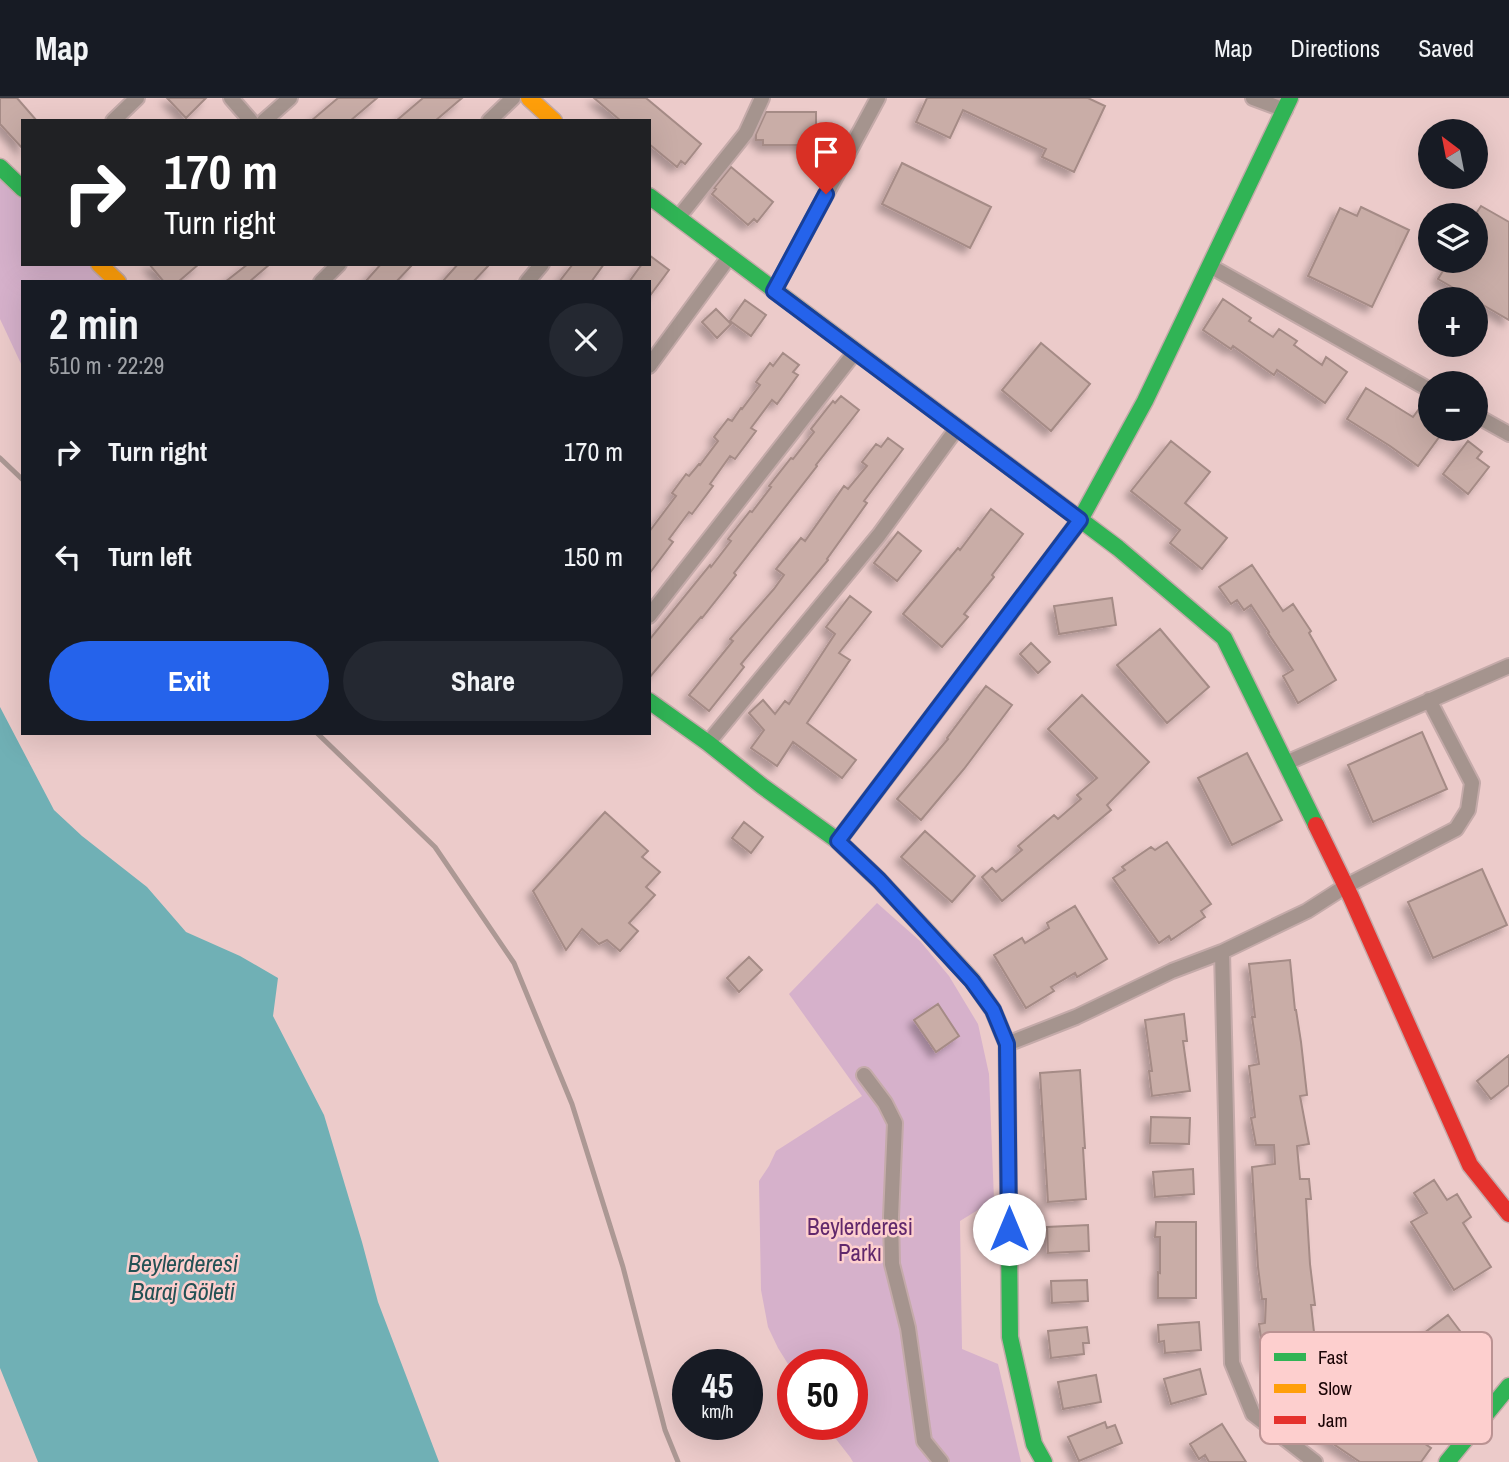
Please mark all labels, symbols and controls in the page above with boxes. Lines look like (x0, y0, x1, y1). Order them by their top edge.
text: Map (35, 26, 89, 70)
text: Map (1214, 32, 1252, 64)
text: Directions (1290, 32, 1380, 64)
text: Saved (1418, 32, 1474, 64)
north arrow (1418, 119, 1488, 189)
map controls (1418, 119, 1488, 441)
pin (796, 122, 856, 194)
icon: arrive (807, 133, 845, 171)
text: 170 m (164, 138, 278, 204)
icon: right (49, 147, 140, 238)
text: Turn right (164, 201, 276, 244)
button: layers (1418, 203, 1488, 273)
button: + (1418, 287, 1488, 357)
text: 2 min (49, 296, 139, 352)
button: close (549, 303, 623, 377)
text: 510 m · 22:29 (49, 350, 164, 381)
button: − (1418, 371, 1488, 441)
icon: right (49, 433, 87, 471)
text: Turn right (108, 434, 207, 469)
text: 170 m (564, 434, 623, 469)
icon: left (49, 538, 87, 576)
text: Turn left (108, 539, 192, 574)
text: 150 m (564, 539, 623, 574)
button: Exit (49, 641, 329, 721)
button: Share (343, 641, 623, 721)
position arrow (972, 1192, 1046, 1266)
park label: Beylerderesi Parkı (807, 1211, 913, 1268)
water label: Beylerderesi Baraj Göleti (128, 1247, 239, 1307)
legend (1260, 1332, 1492, 1444)
text: Fast (1318, 1344, 1348, 1370)
speed limit sign: 50 (777, 1349, 868, 1440)
text: 45 (702, 1362, 733, 1409)
text: Slow (1318, 1375, 1353, 1401)
text: km/h (702, 1399, 734, 1424)
text: Jam (1318, 1407, 1347, 1433)

